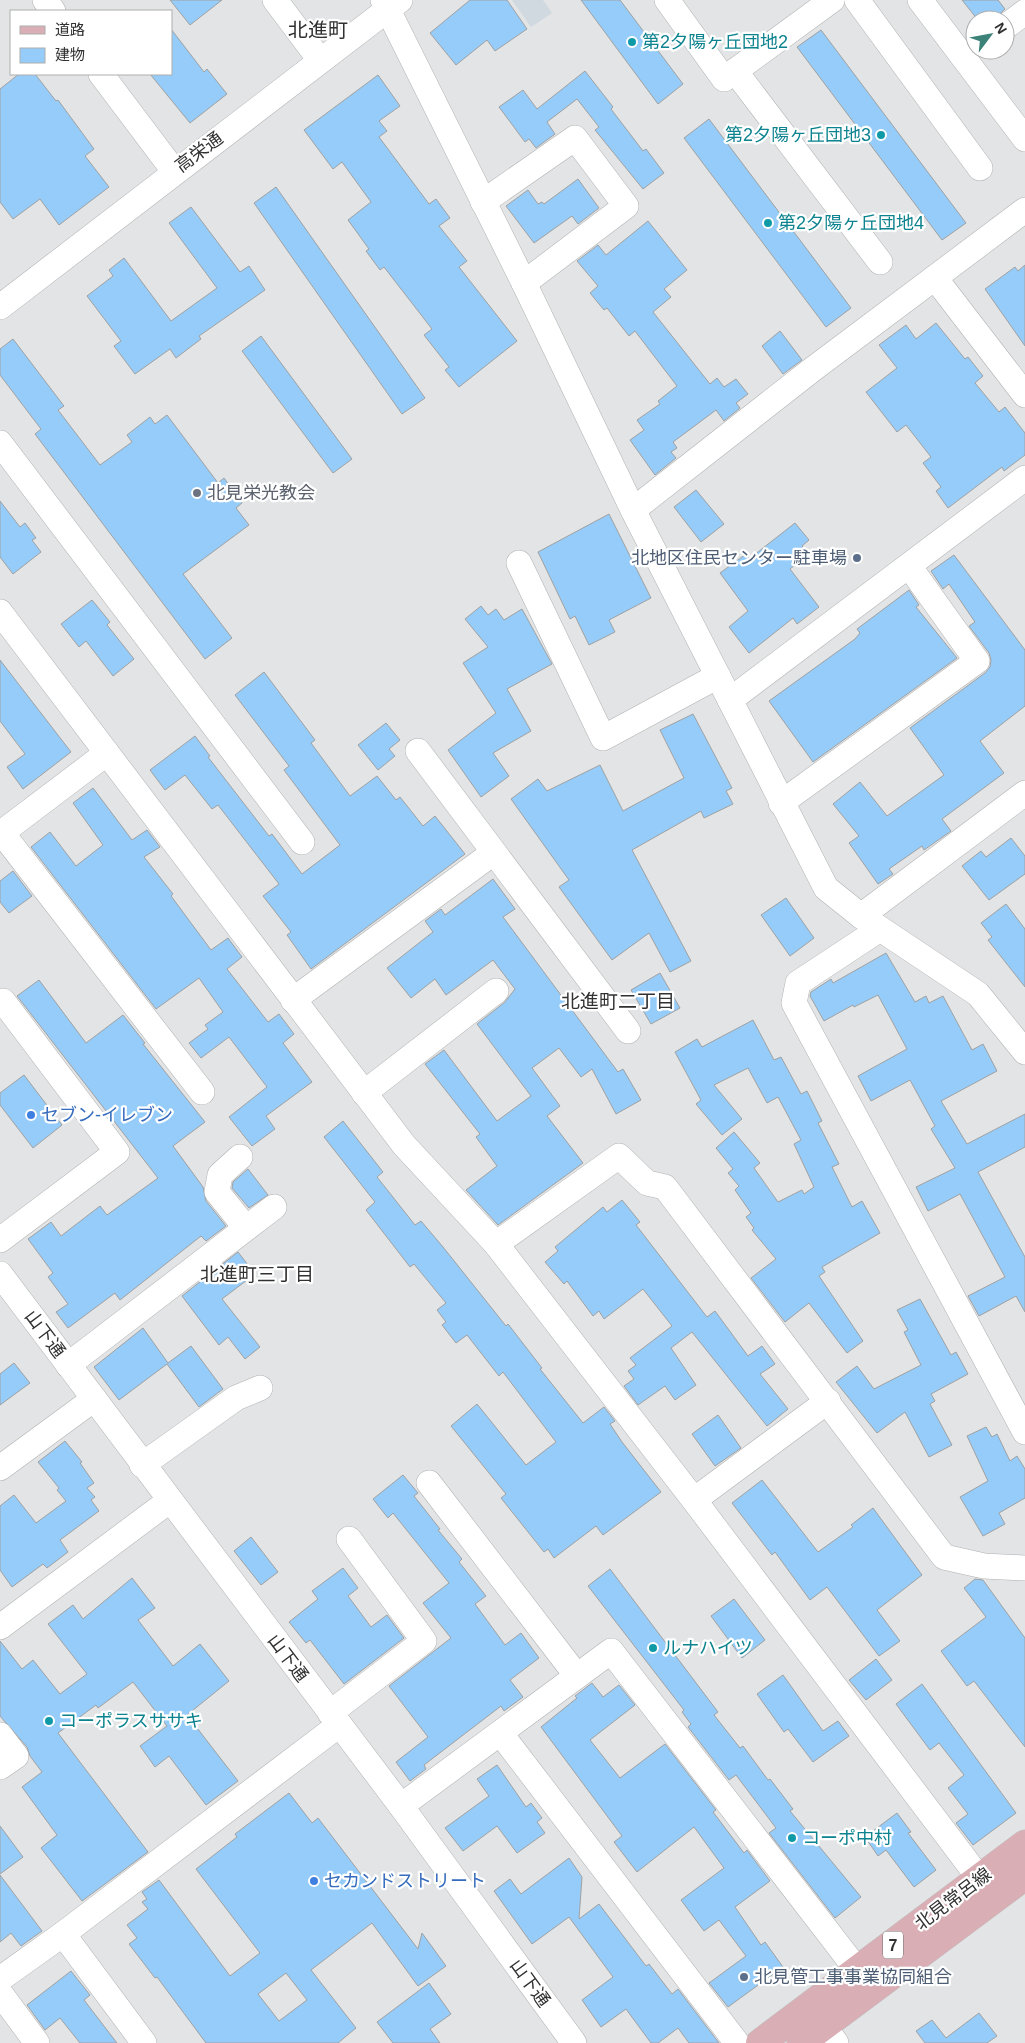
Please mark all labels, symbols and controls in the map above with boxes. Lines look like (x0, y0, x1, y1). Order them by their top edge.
legend (10, 10, 172, 75)
north arrow (965, 10, 1015, 60)
district label: 北進町 (288, 19, 348, 41)
text: N (992, 20, 1010, 37)
text: 道路 (55, 21, 85, 38)
place label: 第2夕陽ヶ丘団地2 (642, 32, 788, 52)
marker: 第2夕陽ヶ丘団地2 (626, 36, 638, 48)
text: 建物 (55, 46, 85, 63)
place label: 第2夕陽ヶ丘団地3 (725, 125, 871, 145)
street label: 高栄通 (171, 128, 227, 176)
marker: 第2夕陽ヶ丘団地3 (875, 129, 887, 141)
place label: 第2夕陽ヶ丘団地4 (778, 213, 924, 233)
marker: 第2夕陽ヶ丘団地4 (762, 217, 774, 229)
place label: 北見栄光教会 (207, 483, 315, 503)
marker: 北見栄光教会 (191, 487, 203, 499)
place label: 北地区住民センター駐車場 (631, 548, 847, 568)
marker: 北地区住民センター駐車場 (851, 552, 863, 564)
district label: 北進町二丁目 (561, 991, 675, 1012)
place label: セブン-イレブン (41, 1105, 173, 1125)
marker: セブン-イレブン (25, 1109, 37, 1121)
district label: 北進町三丁目 (200, 1264, 314, 1285)
street label: 山下通 (21, 1306, 69, 1362)
street label: 山下通 (264, 1630, 312, 1686)
place label: ルナハイツ (663, 1638, 753, 1658)
marker: ルナハイツ (647, 1642, 659, 1654)
place label: コーポラスササキ (59, 1711, 203, 1731)
marker: コーポラスササキ (43, 1715, 55, 1727)
place label: コーポ中村 (802, 1828, 892, 1848)
marker: コーポ中村 (786, 1832, 798, 1844)
street label: 北見常呂線 (911, 1864, 995, 1934)
place label: セカンドストリート (324, 1871, 486, 1891)
marker: セカンドストリート (308, 1875, 320, 1887)
road number: 7 (883, 1932, 903, 1958)
street label: 山下通 (506, 1955, 554, 2011)
place label: 北見管工事事業協同組合 (754, 1967, 952, 1987)
marker: 北見管工事事業協同組合 (738, 1971, 750, 1983)

